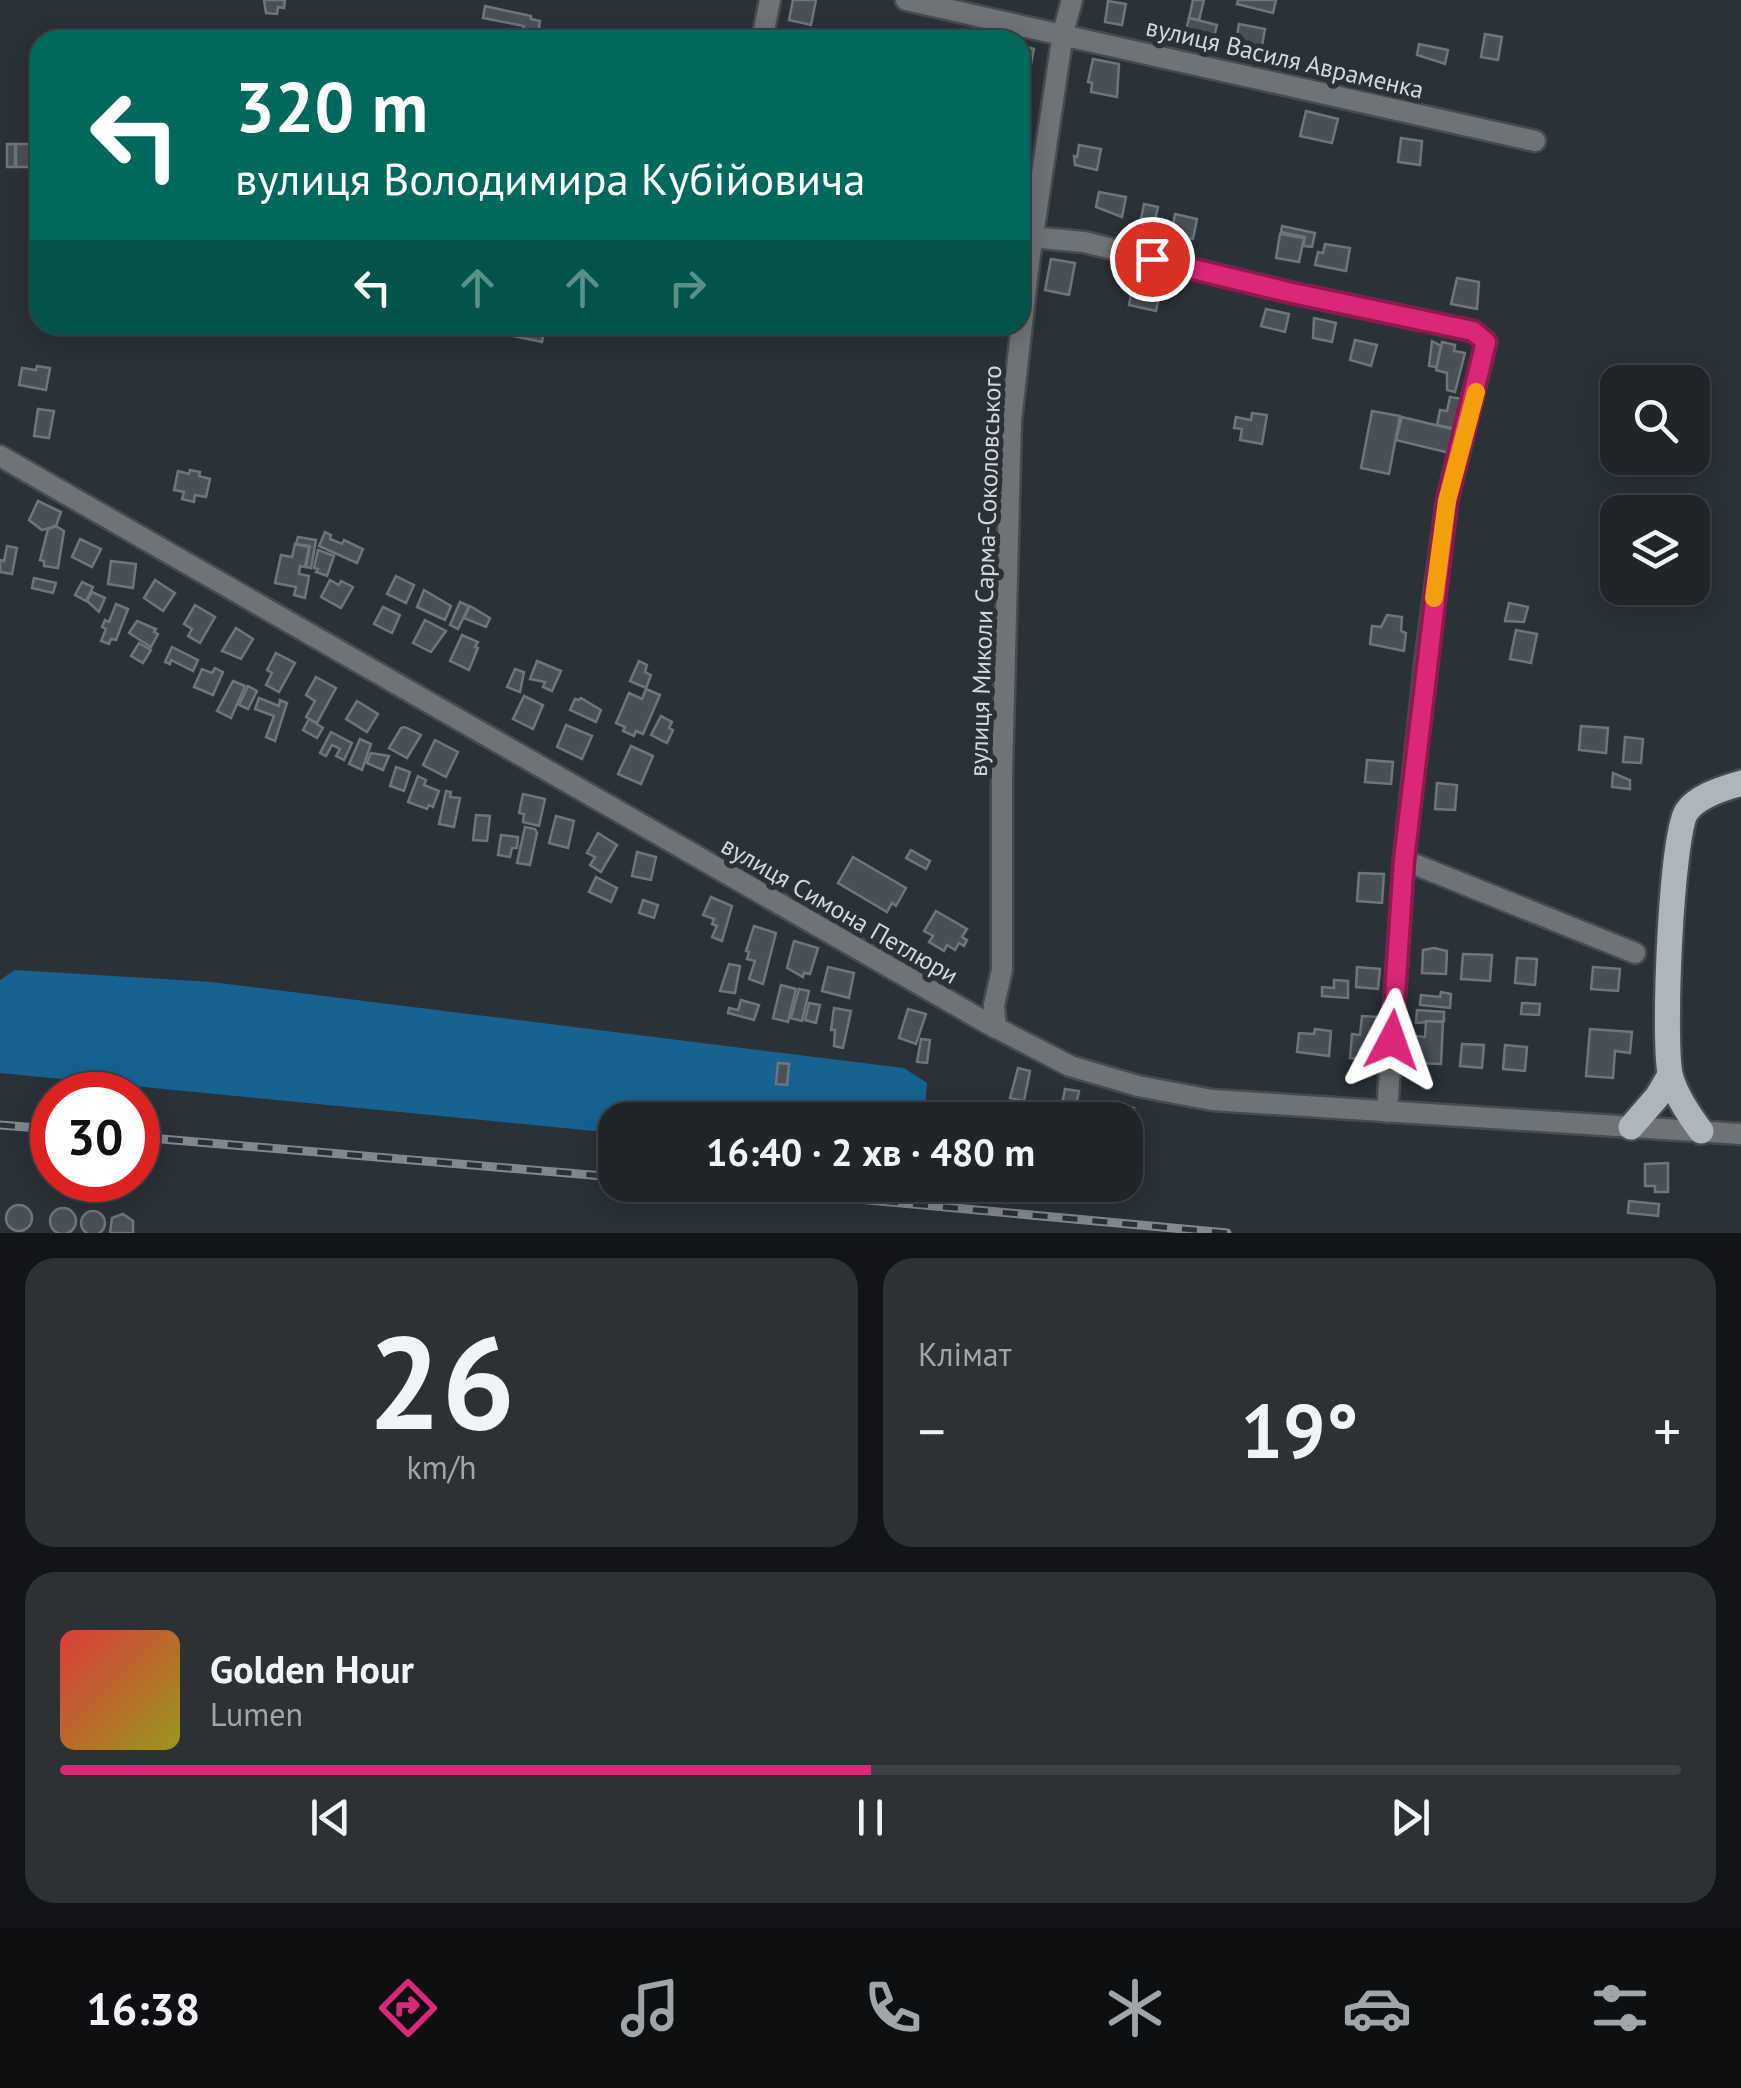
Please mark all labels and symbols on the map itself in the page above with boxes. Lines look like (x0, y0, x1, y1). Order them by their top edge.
street label: вулиця Василя Авраменка (1143, 10, 1427, 106)
pin (1110, 217, 1195, 302)
street label: вулиця Миколи Сарма-Соколовського (962, 365, 1008, 777)
street label: вулиця Симона Петлюри (716, 829, 964, 991)
position arrow (1340, 988, 1444, 1092)
speed limit sign: 30 (30, 1072, 160, 1202)

